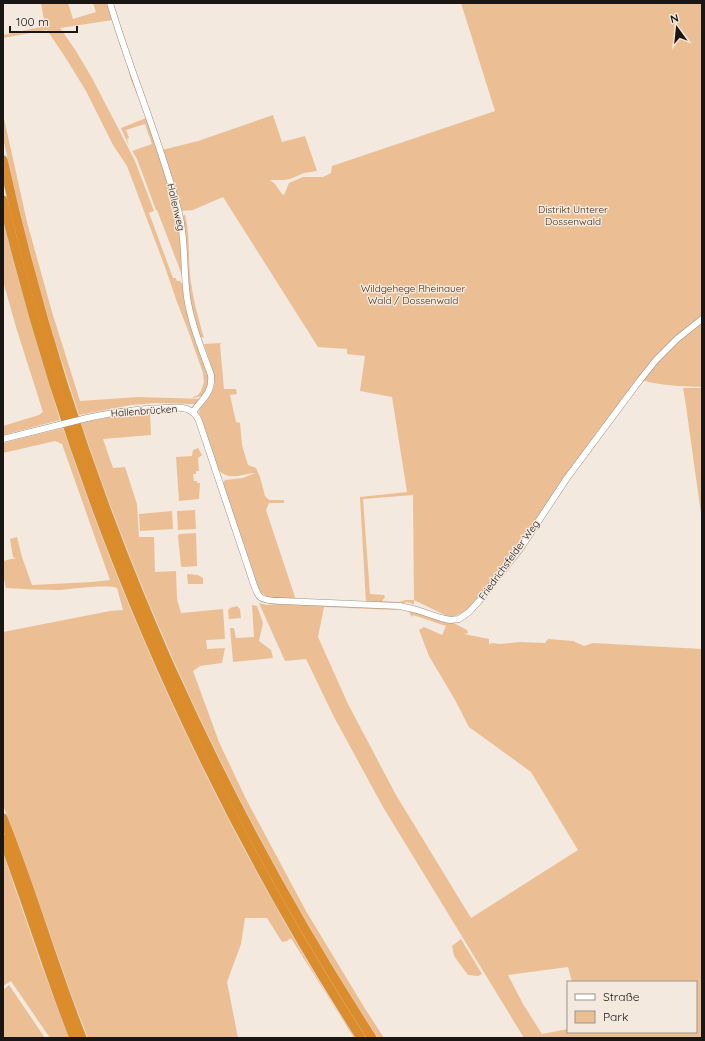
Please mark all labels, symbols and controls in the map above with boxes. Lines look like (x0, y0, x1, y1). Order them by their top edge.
scale bar (10, 8, 77, 34)
north arrow (657, 8, 697, 48)
text: N (669, 11, 680, 26)
text: 100 m (16, 14, 49, 29)
street label: Hallenweg (164, 182, 188, 232)
park label: Distrikt Unterer Dossenwald (538, 203, 608, 228)
park label: Wildgehege Rheinauer Wald / Dossenwald (361, 282, 465, 307)
street label: Hallenbrücken (110, 402, 178, 420)
street label: Friedrichsfelder Weg (476, 518, 542, 602)
legend (567, 981, 697, 1033)
text: Straße (603, 989, 640, 1004)
text: Park (603, 1009, 628, 1024)

